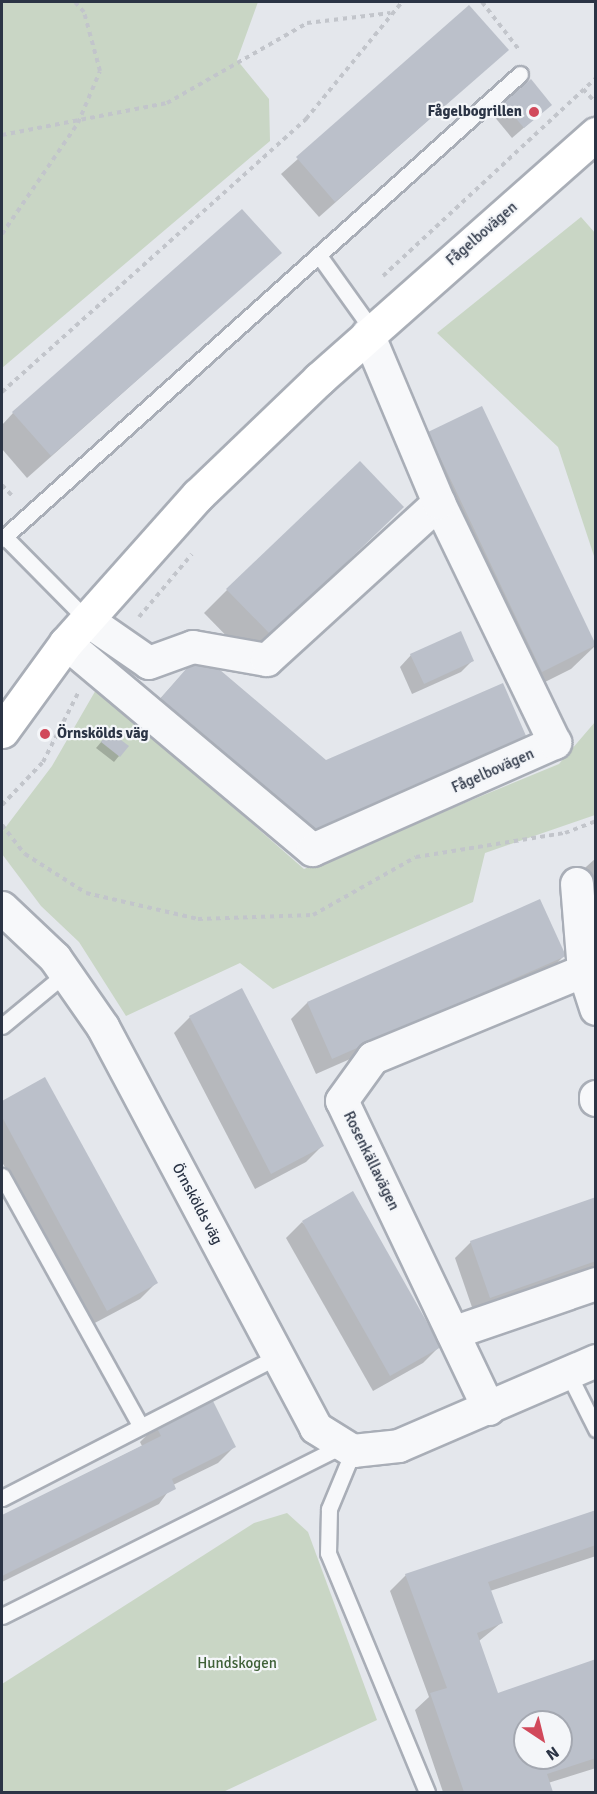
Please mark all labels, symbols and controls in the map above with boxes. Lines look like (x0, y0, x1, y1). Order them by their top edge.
place label: Fågelbogrillen (427, 103, 522, 121)
marker: Fågelbogrillen (527, 105, 541, 119)
street label: Fågelbovägen (443, 198, 521, 270)
place label: Örnskölds väg (57, 725, 149, 743)
marker: Örnskölds väg (38, 727, 52, 741)
street label: Fågelbovägen (449, 745, 537, 797)
street label: Rosenkällavägen (339, 1109, 403, 1213)
street label: Örnskölds väg (168, 1160, 226, 1248)
park label: Hundskogen (197, 1655, 277, 1673)
north arrow (513, 1710, 573, 1770)
text: N (542, 1742, 562, 1764)

